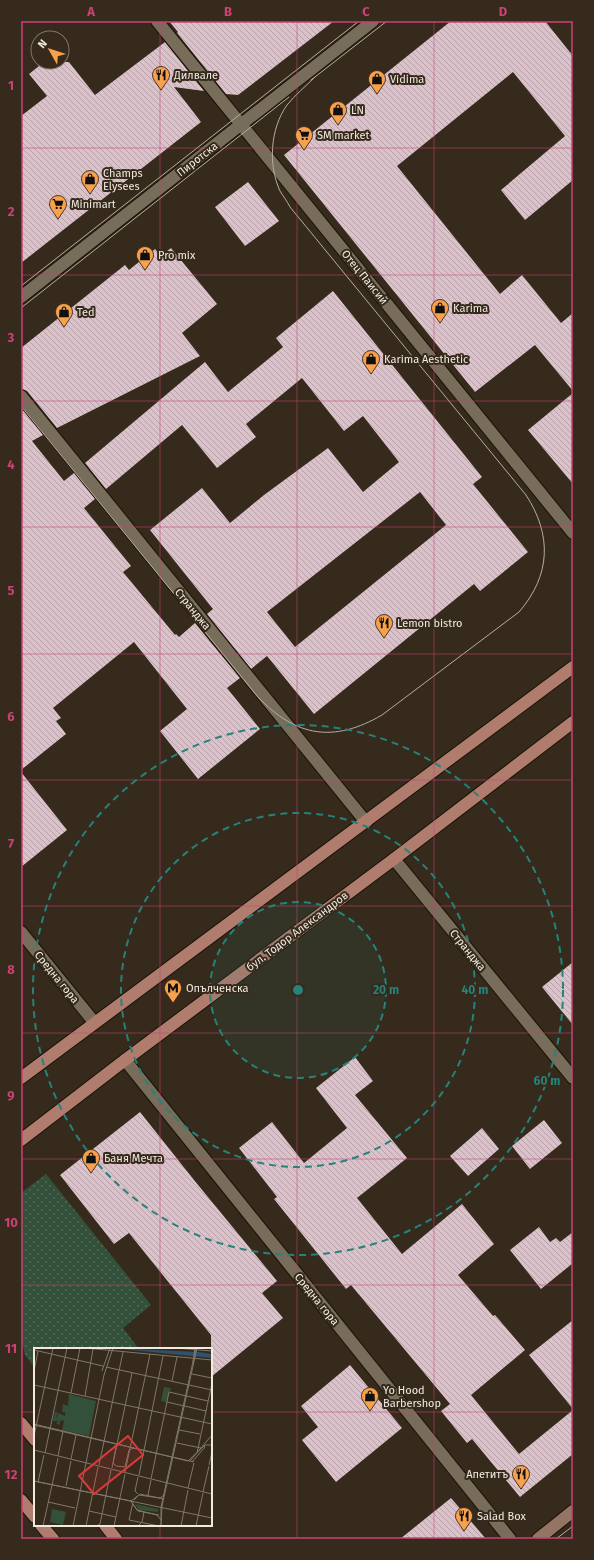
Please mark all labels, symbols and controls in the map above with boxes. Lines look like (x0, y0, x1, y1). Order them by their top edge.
text: A (86, 4, 95, 19)
text: B (224, 4, 232, 19)
text: C (362, 4, 370, 19)
text: D (499, 4, 508, 19)
north arrow (30, 30, 70, 70)
text: N (35, 37, 50, 51)
restaurant icon: Дилвале (151, 65, 171, 90)
place label: Дилвале (173, 69, 218, 82)
shop icon: Vidima (367, 69, 387, 94)
place label: Vidima (390, 73, 424, 86)
text: 1 (8, 78, 14, 93)
shop icon: LN (328, 100, 348, 125)
place label: LN (351, 104, 364, 117)
supermarket icon: SM market (294, 125, 314, 150)
place label: SM market (317, 129, 370, 142)
street label: Пиротска (174, 139, 220, 179)
place label: Champs Elysees (103, 167, 143, 193)
shop icon: Champs Elysees (80, 169, 100, 194)
supermarket icon: Minimart (48, 194, 68, 219)
place label: Minimart (71, 198, 116, 211)
text: 2 (8, 204, 15, 219)
shop icon: Pro mix (135, 245, 155, 270)
street label: Отец Паисий (339, 248, 390, 307)
place label: Pro mix (158, 249, 196, 262)
shop icon: Karima (430, 298, 450, 323)
shop icon: Ted (54, 302, 74, 327)
place label: Karima (453, 302, 488, 315)
place label: Ted (77, 306, 95, 319)
text: 3 (7, 330, 15, 345)
shop icon: Karima Aesthetic (361, 349, 381, 374)
place label: Karima Aesthetic (384, 353, 468, 366)
text: 4 (7, 457, 15, 472)
text: 5 (8, 583, 15, 598)
street label: Странджа (172, 586, 213, 633)
restaurant icon: Lemon bistro (374, 613, 394, 638)
place label: Lemon bistro (397, 617, 463, 630)
text: 6 (7, 709, 15, 724)
text: 7 (8, 836, 14, 851)
street label: бул. Тодор Александров (244, 889, 351, 974)
street label: Странджа (447, 927, 488, 974)
street label: Средна гора (32, 949, 82, 1006)
text: 8 (7, 962, 15, 977)
metro station icon: Опълченска (163, 978, 183, 1003)
place label: Опълченска (186, 982, 248, 995)
centre of rings (291, 983, 305, 997)
text: 20 m (373, 983, 399, 997)
text: 40 m (462, 983, 488, 997)
text: 60 m (534, 1074, 560, 1088)
text: 9 (7, 1088, 15, 1103)
shop icon: Баня Мечта (81, 1148, 101, 1173)
place label: Баня Мечта (104, 1152, 163, 1165)
text: 10 (4, 1215, 18, 1230)
street label: Средна гора (292, 1271, 342, 1328)
text: 11 (5, 1341, 17, 1356)
inset map (34, 1348, 212, 1526)
place label: Yo Hood Barbershop (383, 1384, 441, 1410)
shop icon: Yo Hood Barbershop (360, 1386, 380, 1411)
restaurant icon: Апетитъ (511, 1464, 531, 1489)
text: 12 (5, 1467, 18, 1482)
place label: Апетитъ (466, 1468, 508, 1481)
restaurant icon: Salad Box (454, 1506, 474, 1531)
place label: Salad Box (477, 1510, 527, 1523)

